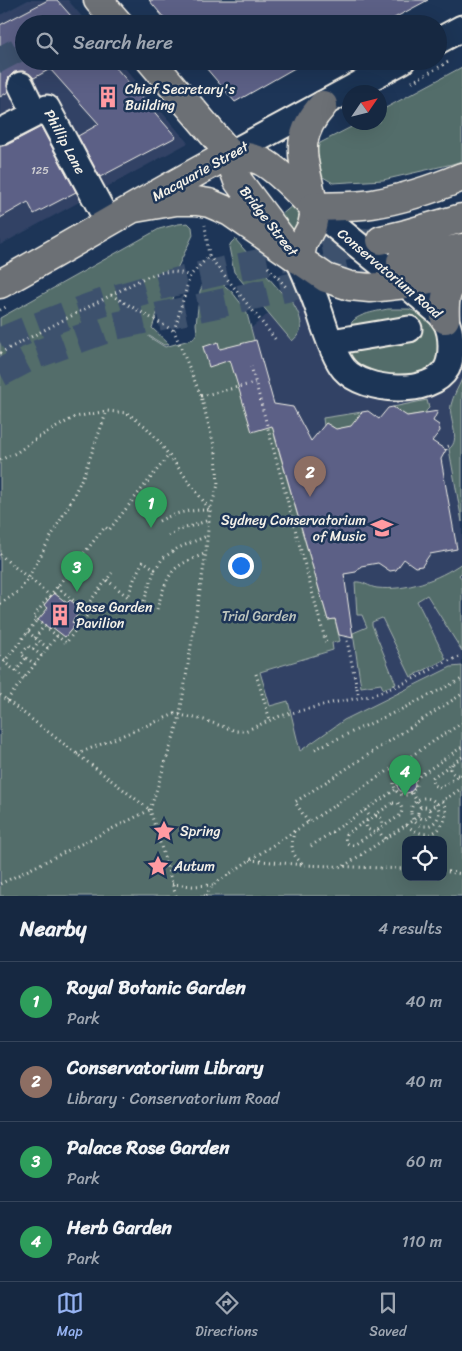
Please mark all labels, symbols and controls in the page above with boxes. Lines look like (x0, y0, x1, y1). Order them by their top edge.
search box (15, 15, 447, 70)
text: Search here (73, 26, 173, 59)
icon: search (33, 29, 61, 57)
place label: Chief Secretary's Building (125, 77, 236, 118)
building icon: Chief Secretary's Building (95, 84, 121, 110)
north arrow (342, 85, 387, 130)
street label: Phillip Lane (37, 105, 92, 179)
street label: Macquarie Street (147, 134, 254, 208)
house number: 125 (31, 161, 49, 180)
street label: Bridge Street (233, 181, 305, 263)
street label: Conservatorium Road (331, 222, 449, 326)
pin: 2 (294, 456, 326, 497)
pin: 1 (135, 487, 167, 528)
place label: Sydney Conservatorium of Music (221, 508, 366, 549)
school or university icon: Sydney Conservatorium of Music (369, 515, 395, 541)
pin: 3 (61, 551, 93, 592)
your location (228, 553, 254, 579)
place label: Rose Garden Pavilion (76, 595, 153, 636)
building icon: Rose Garden Pavilion (47, 602, 73, 628)
park label: Trial Garden (222, 604, 297, 629)
pin: 4 (389, 755, 421, 796)
place icon: Spring (151, 818, 177, 844)
place label: Spring (180, 819, 220, 844)
map controls (402, 836, 447, 881)
button: locate (402, 836, 447, 881)
place icon: Autum (145, 853, 171, 879)
place label: Autum (173, 854, 215, 879)
text: Nearby (20, 910, 86, 948)
text: 4 results (378, 914, 442, 943)
text: Royal Botanic Garden (67, 971, 246, 1004)
text: 1 (33, 987, 39, 1016)
text: 40 m (405, 987, 442, 1016)
text: Park (67, 1004, 100, 1033)
text: Conservatorium Library (67, 1051, 263, 1084)
text: 2 (31, 1067, 41, 1096)
text: 40 m (405, 1067, 442, 1096)
text: Library · Conservatorium Road (67, 1084, 279, 1113)
text: Palace Rose Garden (67, 1131, 230, 1164)
text: 3 (32, 1147, 40, 1176)
text: 60 m (406, 1147, 442, 1176)
text: Park (67, 1164, 100, 1193)
text: Herb Garden (67, 1211, 172, 1244)
text: 4 (31, 1227, 41, 1256)
text: 110 m (402, 1227, 442, 1256)
text: Park (67, 1244, 100, 1273)
tab: Map (56, 1289, 84, 1344)
tab: Directions (195, 1289, 258, 1344)
tab: Saved (369, 1289, 406, 1344)

